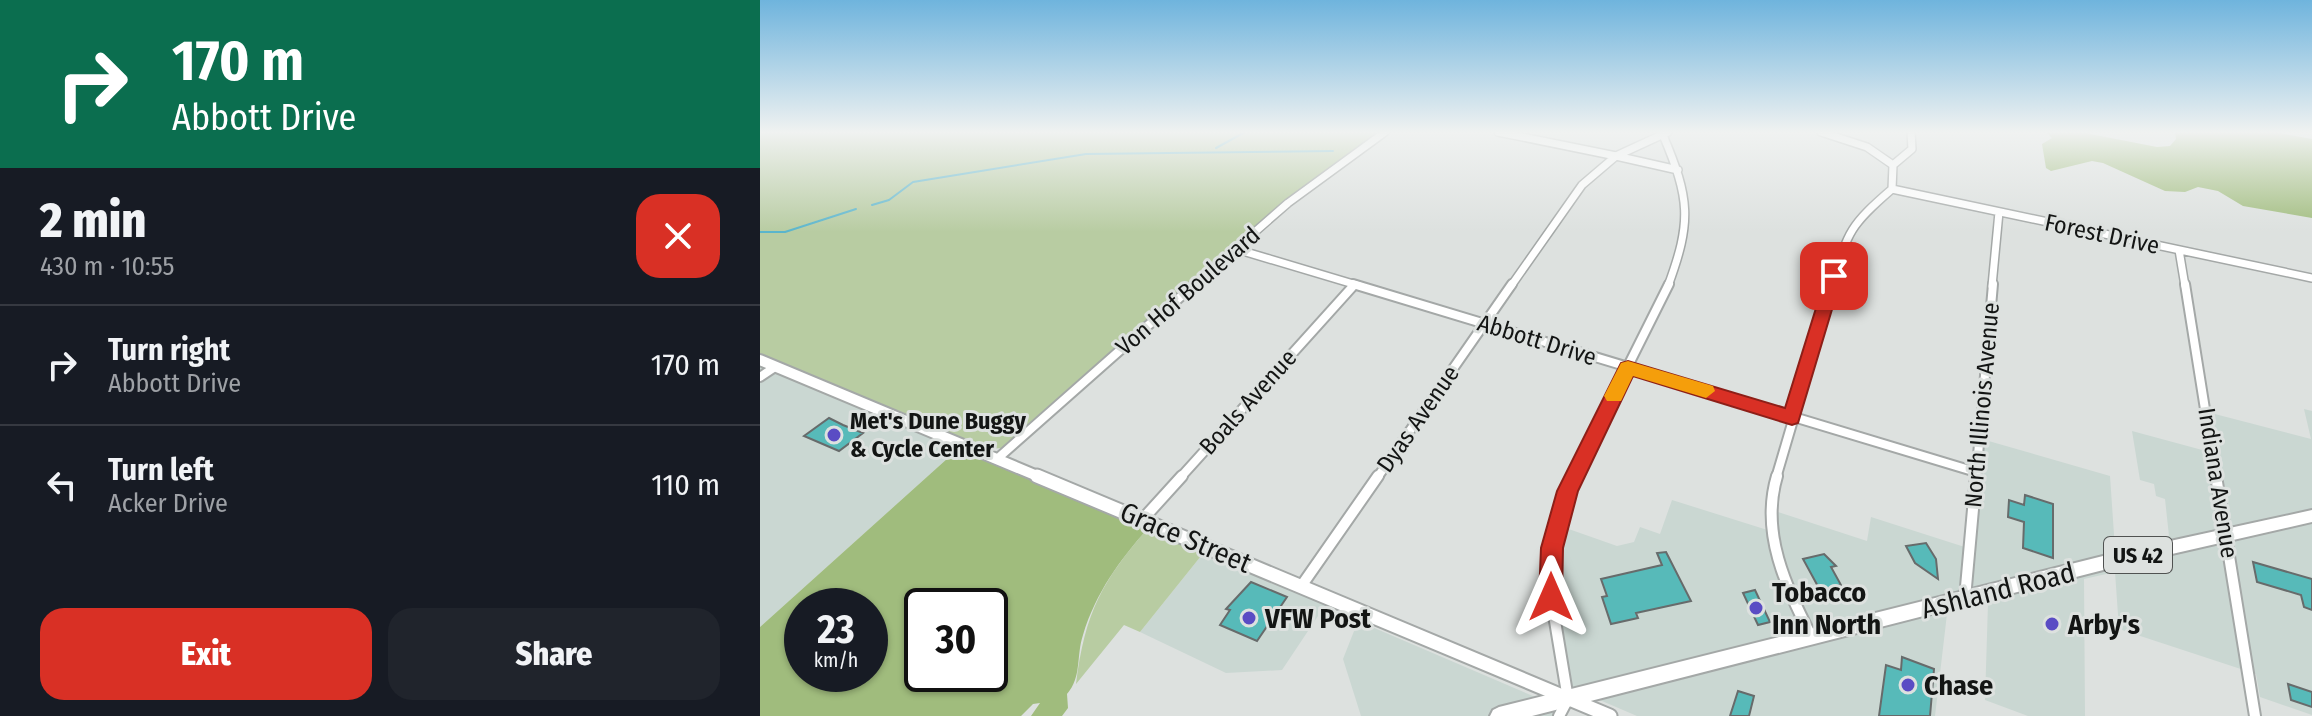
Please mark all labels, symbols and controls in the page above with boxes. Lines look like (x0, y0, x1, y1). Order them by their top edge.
text: 170 m (172, 28, 304, 95)
icon: right (40, 32, 144, 136)
text: Abbott Drive (172, 96, 356, 140)
text: 2 min (40, 192, 146, 250)
button: close (636, 194, 720, 278)
street label: Forest Drive (2042, 208, 2162, 260)
street label: Von Hof Boulevard (1110, 221, 1266, 361)
pin (1800, 242, 1868, 310)
text: 430 m · 10:55 (40, 251, 174, 282)
icon: arrive (1812, 254, 1856, 298)
street label: North Illinois Avenue (1959, 301, 2005, 509)
street label: Abbott Drive (1474, 309, 1600, 371)
text: Turn right (108, 332, 230, 368)
icon: right (40, 343, 84, 387)
street label: Boals Avenue (1194, 344, 1302, 460)
text: 170 m (651, 347, 720, 383)
street label: Dyas Avenue (1371, 360, 1465, 478)
text: Abbott Drive (108, 368, 241, 399)
street label: Indiana Avenue (2192, 406, 2244, 560)
place label: Met's Dune Buggy & Cycle Center (850, 407, 1026, 463)
marker: Met's Dune Buggy & Cycle Center (825, 426, 843, 444)
text: Turn left (108, 452, 214, 488)
icon: left (40, 463, 84, 507)
text: 110 m (651, 467, 720, 503)
text: Acker Drive (108, 488, 228, 519)
street label: Grace Street (1115, 495, 1257, 580)
road number: US 42 (2104, 537, 2172, 573)
position arrow (1509, 555, 1593, 639)
street label: Ashland Road (1918, 556, 2078, 625)
place label: Tobacco Inn North (1772, 576, 1881, 641)
speed limit sign: 30 (904, 588, 1008, 692)
marker: Tobacco Inn North (1747, 599, 1765, 617)
place label: VFW Post (1264, 602, 1372, 635)
text: 23 (817, 606, 855, 654)
button: Exit (40, 608, 372, 700)
button: Share (388, 608, 720, 700)
place label: Arby's (2067, 608, 2140, 641)
marker: VFW Post (1240, 609, 1258, 627)
marker: Arby's (2043, 615, 2061, 633)
text: km/h (814, 648, 858, 672)
place label: Chase (1924, 669, 1993, 702)
marker: Chase (1899, 676, 1917, 694)

